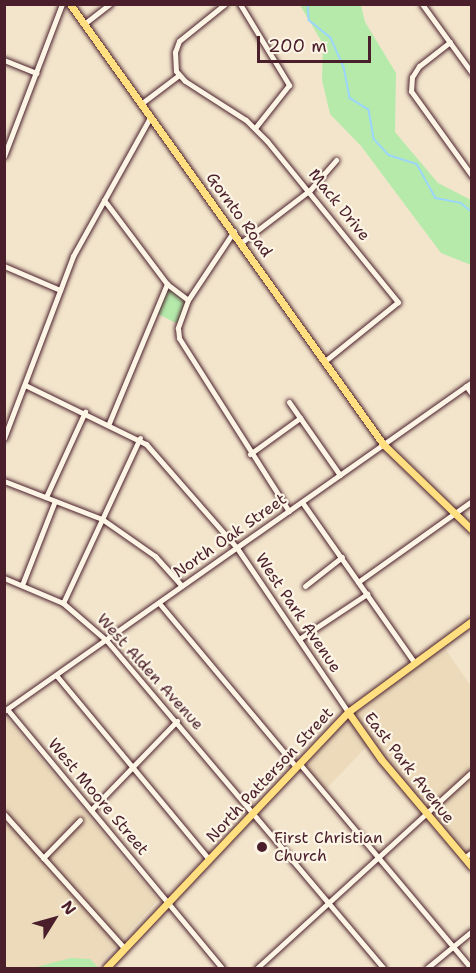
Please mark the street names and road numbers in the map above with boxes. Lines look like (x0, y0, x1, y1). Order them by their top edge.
street label: Mack Drive (304, 165, 374, 245)
street label: Gornto Road (202, 169, 276, 261)
street label: North Oak Street (170, 490, 290, 582)
street label: West Park Avenue (251, 550, 345, 676)
street label: West Alden Avenue (93, 610, 207, 734)
street label: North Patterson Street (202, 704, 338, 846)
street label: East Park Avenue (360, 709, 458, 827)
street label: West Moore Street (44, 735, 152, 859)

